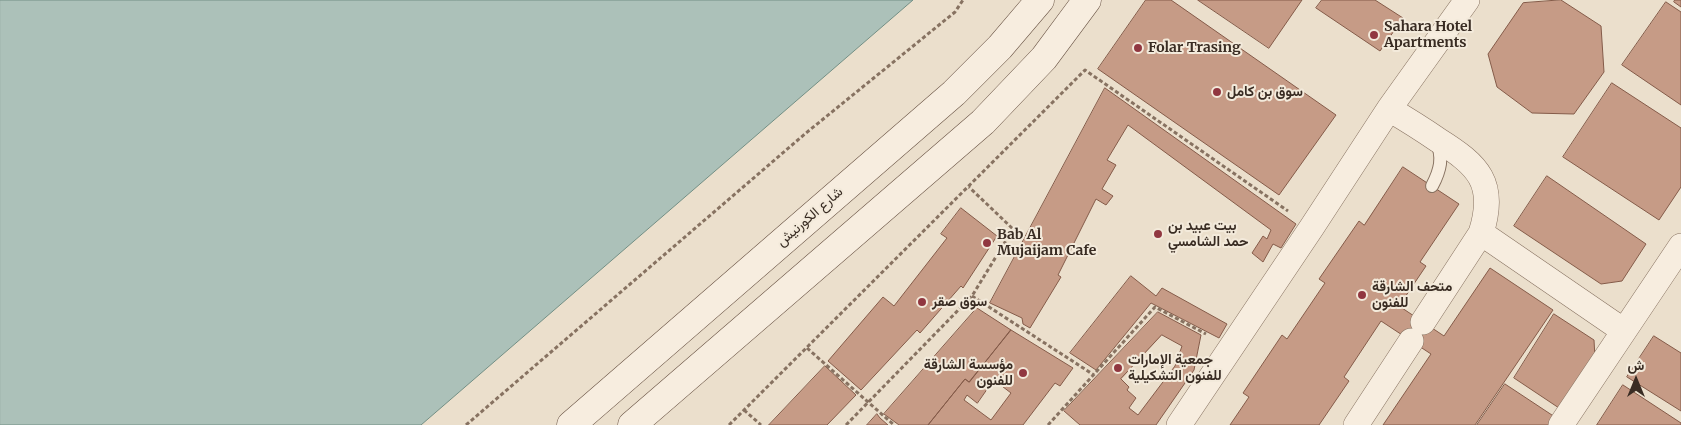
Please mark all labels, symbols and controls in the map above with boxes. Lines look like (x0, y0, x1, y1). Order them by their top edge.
place label: Sahara Hotel Apartments (1384, 19, 1472, 52)
marker: Sahara Hotel Apartments (1368, 29, 1380, 41)
place label: Folar Trasing (1148, 40, 1241, 56)
marker: Folar Trasing (1132, 42, 1144, 54)
place label: سوق بن كامل (1227, 84, 1303, 100)
marker: سوق بن كامل (1211, 86, 1223, 98)
street label: شارع الكورنيش (773, 184, 847, 250)
place label: بيت عبيد بن حمد الشامسي (1168, 218, 1249, 250)
place label: Bab Al Mujaijam Cafe (997, 227, 1096, 260)
marker: بيت عبيد بن حمد الشامسي (1152, 228, 1164, 240)
marker: Bab Al Mujaijam Cafe (981, 237, 993, 249)
place label: متحف الشارقة للفنون (1372, 279, 1452, 312)
marker: متحف الشارقة للفنون (1356, 289, 1368, 301)
place label: سوق صقر (932, 294, 987, 310)
marker: سوق صقر (916, 296, 928, 308)
place label: جمعية الإمارات للفنون التشكيلية (1128, 352, 1222, 384)
north arrow (1611, 355, 1661, 405)
text: ش (1628, 356, 1644, 374)
place label: مؤسسة الشارقة للفنون (924, 357, 1013, 390)
marker: جمعية الإمارات للفنون التشكيلية (1112, 362, 1124, 374)
marker: مؤسسة الشارقة للفنون (1017, 367, 1029, 379)

